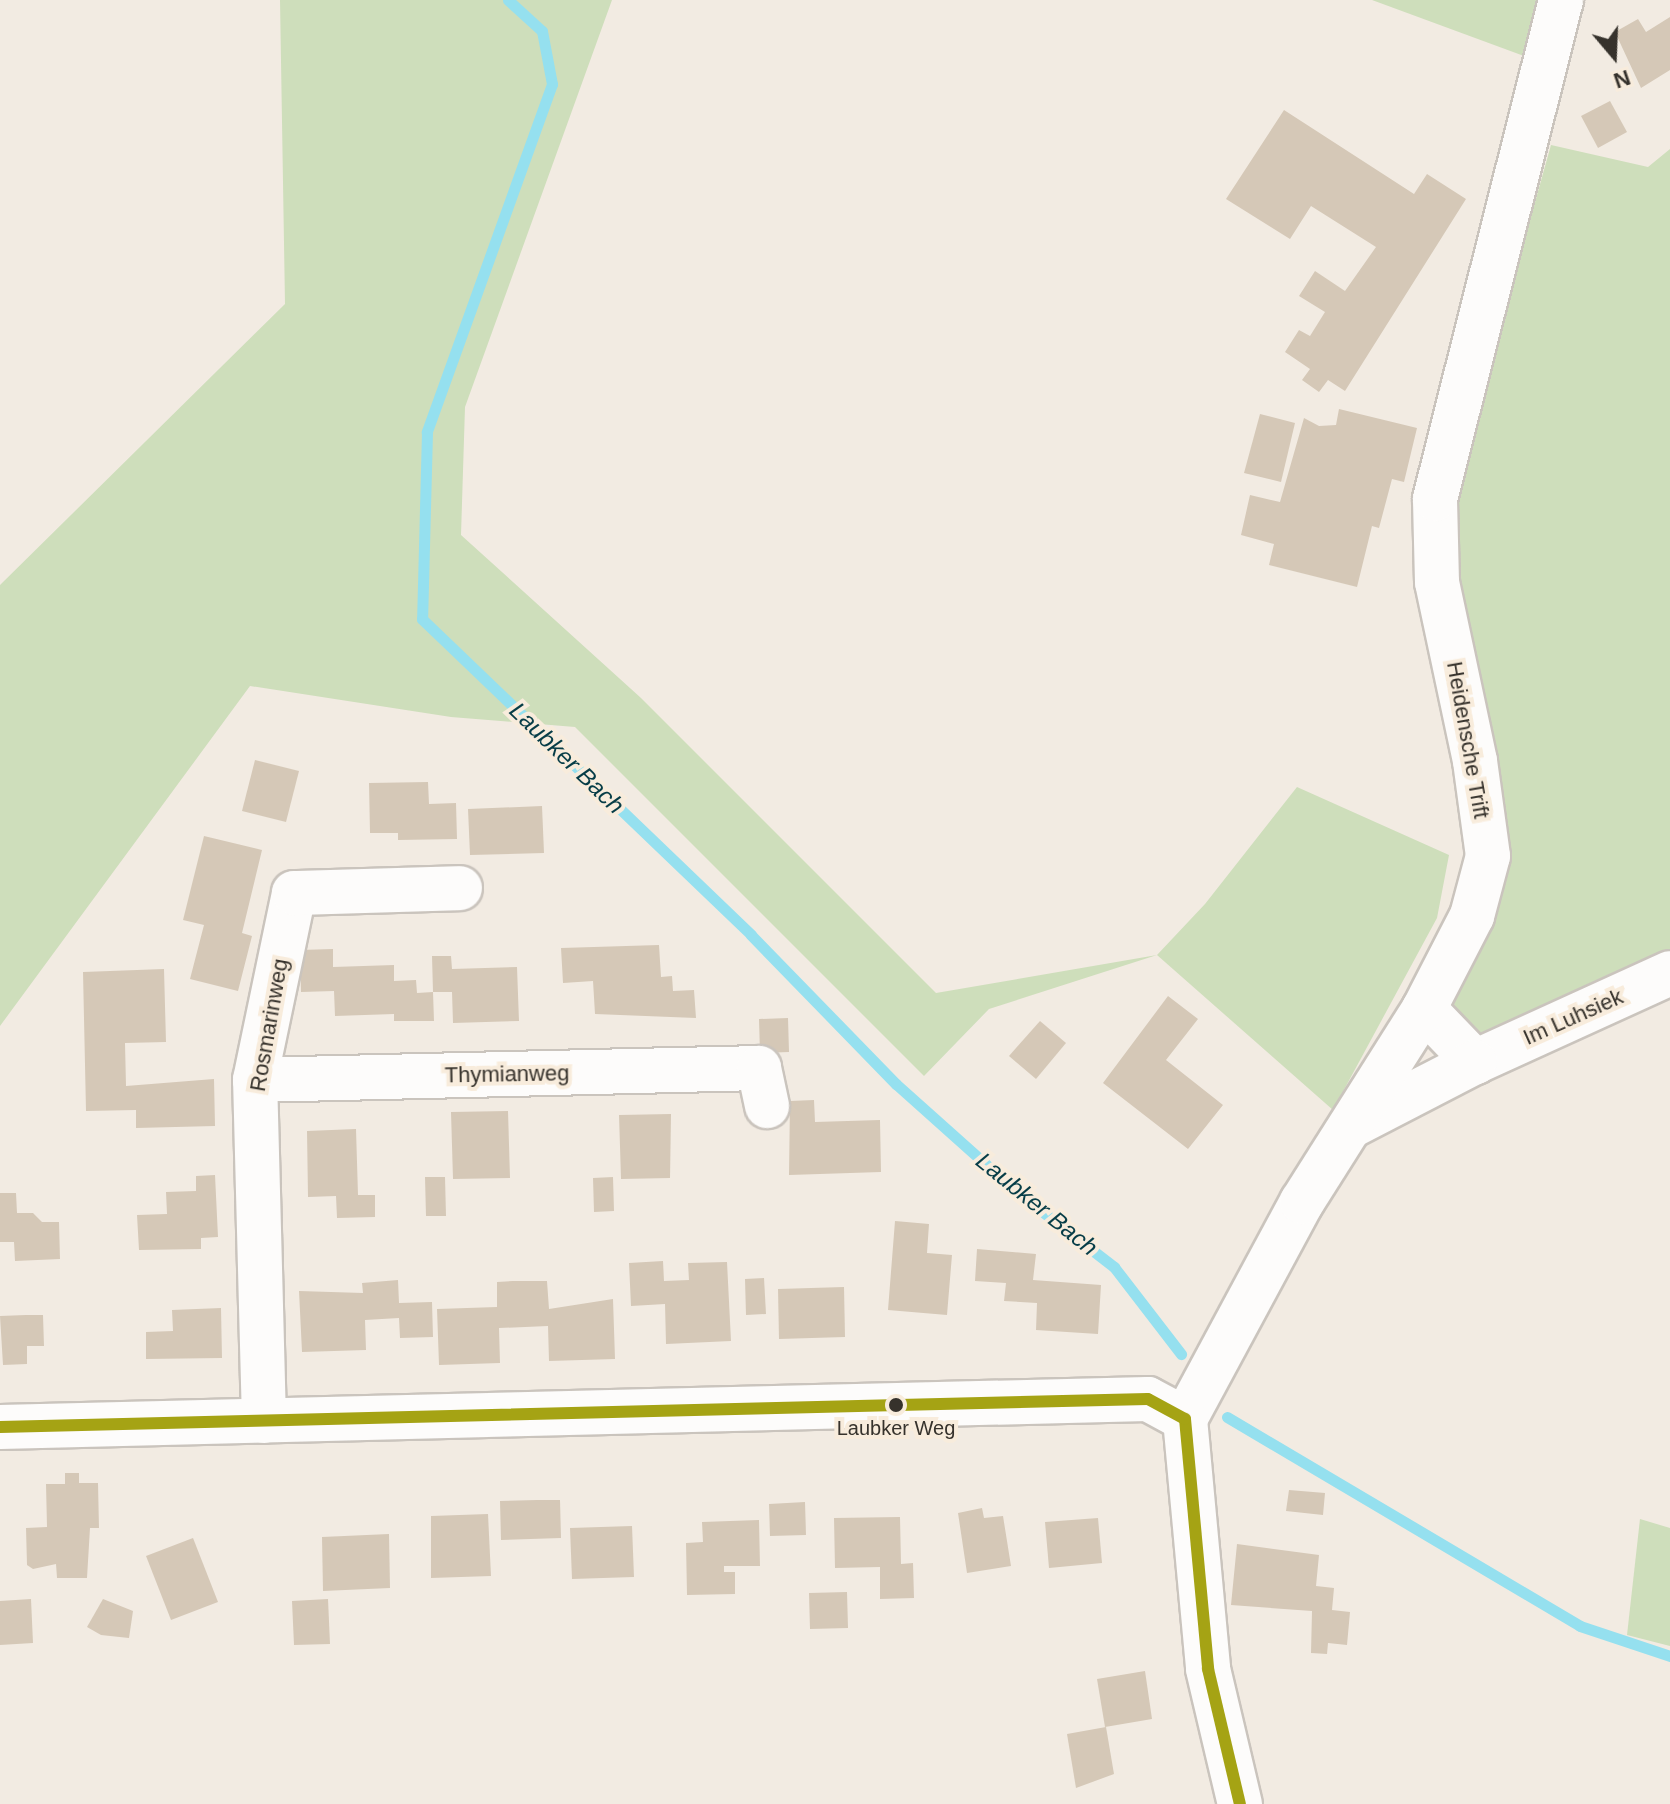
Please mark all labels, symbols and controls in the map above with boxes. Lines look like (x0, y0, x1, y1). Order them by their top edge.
north arrow (1574, 16, 1654, 96)
text: N (1610, 65, 1634, 94)
street label: Heidensche Trift (1441, 659, 1495, 821)
water label: Laubker Bach (504, 696, 630, 820)
street label: Rosmarinweg (244, 956, 294, 1094)
street label: Im Luhsiek (1519, 983, 1627, 1051)
street label: Thymianweg (444, 1060, 570, 1088)
water label: Laubker Bach (970, 1146, 1104, 1262)
marker: Laubker Weg (888, 1397, 904, 1413)
place label: Laubker Weg (837, 1416, 955, 1440)

